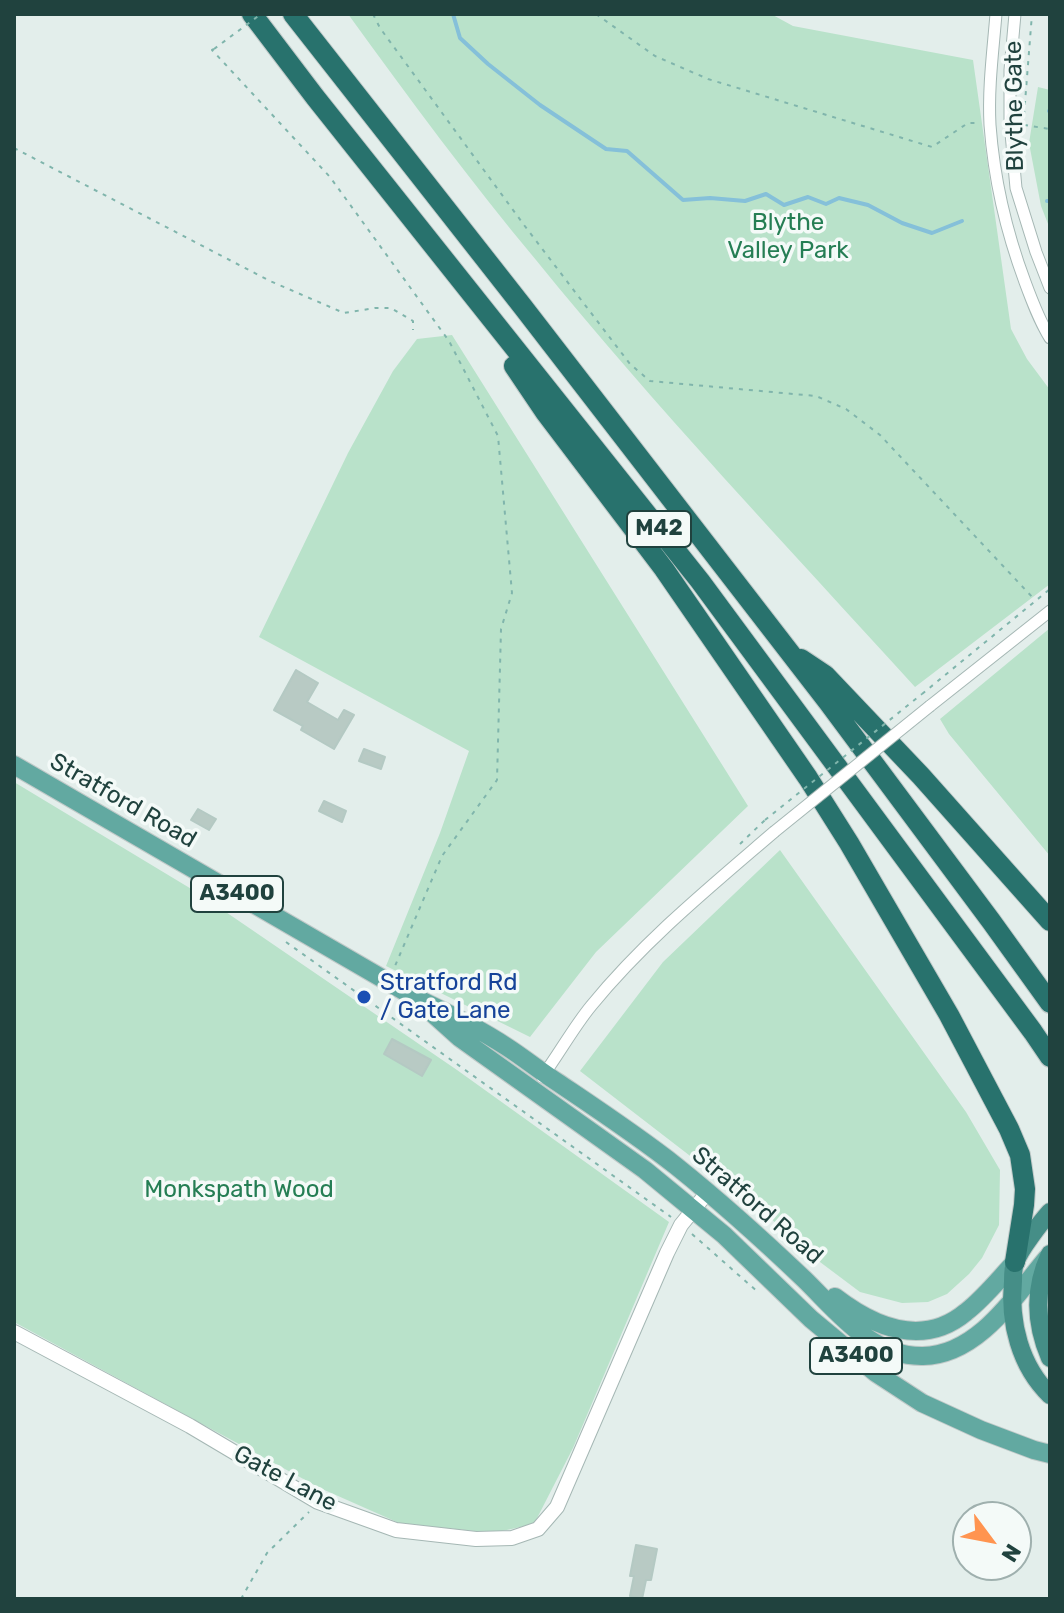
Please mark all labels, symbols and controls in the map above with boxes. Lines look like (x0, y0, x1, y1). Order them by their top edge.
street label: Blythe Gate (999, 40, 1031, 172)
park label: Blythe Valley Park (727, 209, 849, 265)
road number: M42 (627, 511, 691, 547)
street label: Stratford Road (45, 747, 201, 855)
road number: A3400 (191, 876, 283, 912)
place label: Stratford Rd / Gate Lane (380, 969, 517, 1025)
marker: Stratford Rd / Gate Lane (355, 988, 373, 1006)
street label: Stratford Road (686, 1141, 828, 1271)
park label: Monkspath Wood (144, 1176, 334, 1204)
road number: A3400 (810, 1338, 902, 1374)
street label: Gate Lane (228, 1440, 342, 1518)
north arrow (952, 1501, 1032, 1581)
text: N (995, 1539, 1027, 1567)

